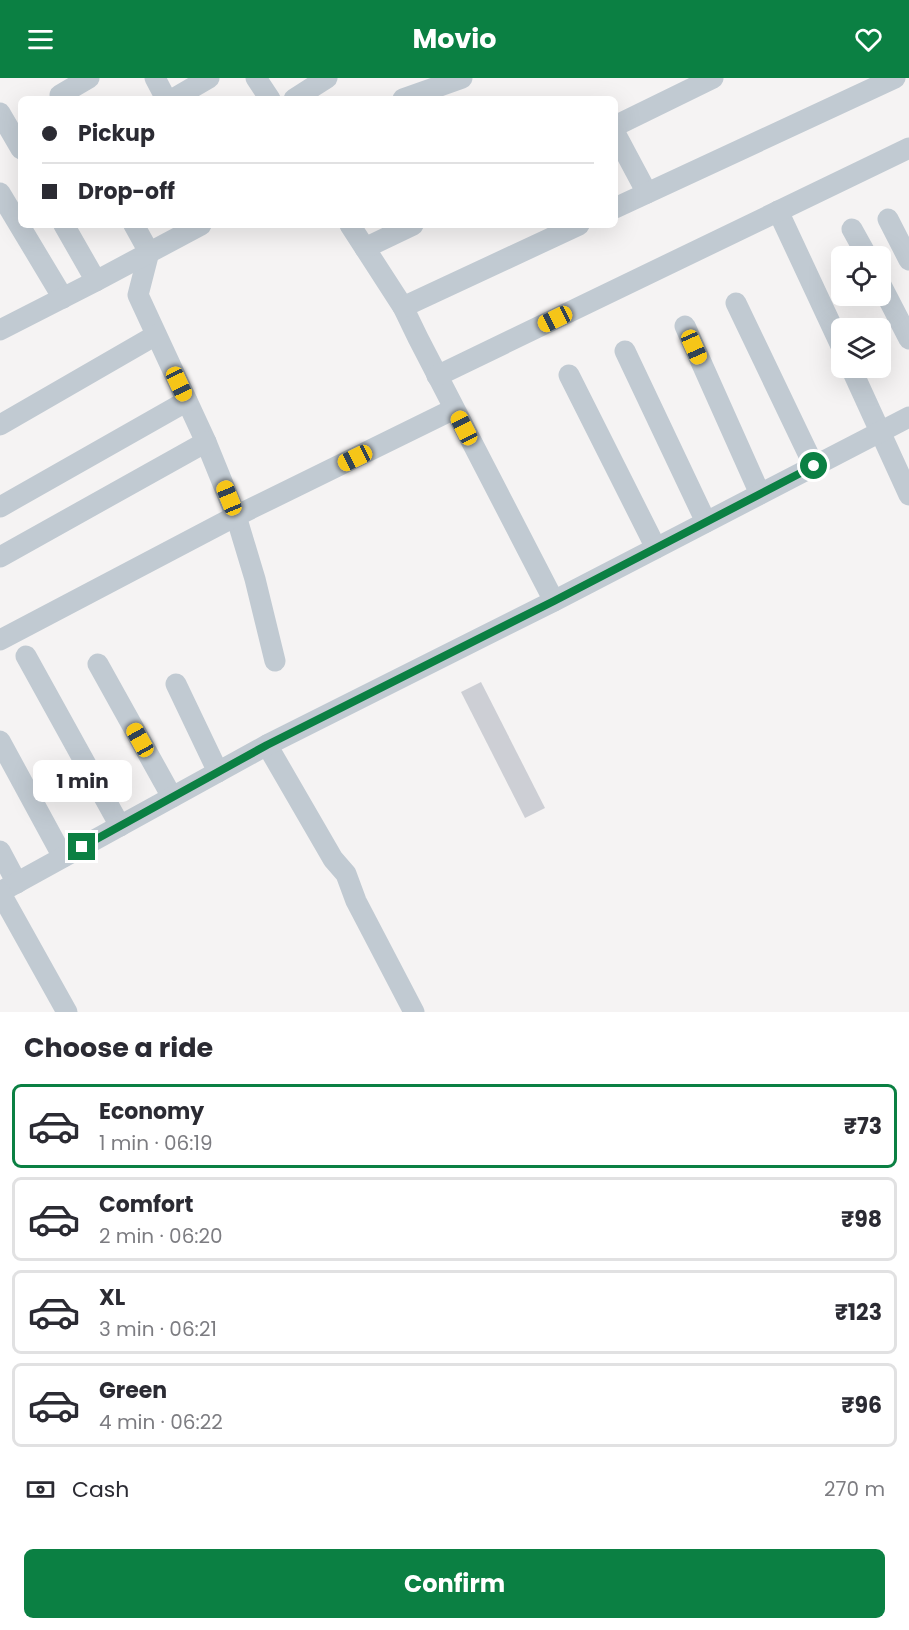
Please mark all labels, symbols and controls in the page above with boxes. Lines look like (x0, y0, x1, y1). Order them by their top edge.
text: Movio (412, 20, 497, 57)
icon: menu (24, 23, 57, 56)
icon: heart (852, 23, 885, 56)
text: Pickup (78, 118, 155, 149)
text: Drop-off (78, 176, 175, 207)
map controls (831, 246, 891, 378)
button: locate (831, 246, 891, 306)
car (535, 303, 575, 335)
button: layers (831, 318, 891, 378)
car (678, 327, 710, 367)
car (163, 364, 195, 404)
car (448, 408, 480, 448)
car (335, 442, 375, 474)
route start (800, 452, 827, 479)
car (214, 478, 244, 518)
car (123, 720, 157, 760)
callout: 1 min (32, 760, 132, 802)
text: 1 min (56, 767, 109, 795)
route end (68, 833, 95, 860)
text: Choose a ride (24, 1029, 213, 1066)
text: Economy (99, 1096, 204, 1127)
icon: car (27, 1099, 81, 1153)
text: ₹73 (844, 1111, 882, 1142)
text: 1 min · 06:19 (99, 1129, 213, 1157)
text: Comfort (99, 1189, 193, 1220)
icon: car (27, 1192, 81, 1246)
text: ₹98 (841, 1204, 882, 1235)
text: 2 min · 06:20 (99, 1222, 223, 1250)
text: XL (99, 1282, 125, 1313)
icon: car (27, 1285, 81, 1339)
text: ₹123 (835, 1297, 882, 1328)
text: 3 min · 06:21 (99, 1315, 217, 1343)
text: Green (99, 1375, 167, 1406)
icon: car (27, 1378, 81, 1432)
text: ₹96 (841, 1390, 882, 1421)
text: 4 min · 06:22 (99, 1408, 223, 1436)
icon: cash (24, 1473, 57, 1506)
text: Cash (72, 1474, 129, 1505)
text: 270 m (824, 1475, 885, 1503)
button: Confirm (24, 1549, 885, 1618)

